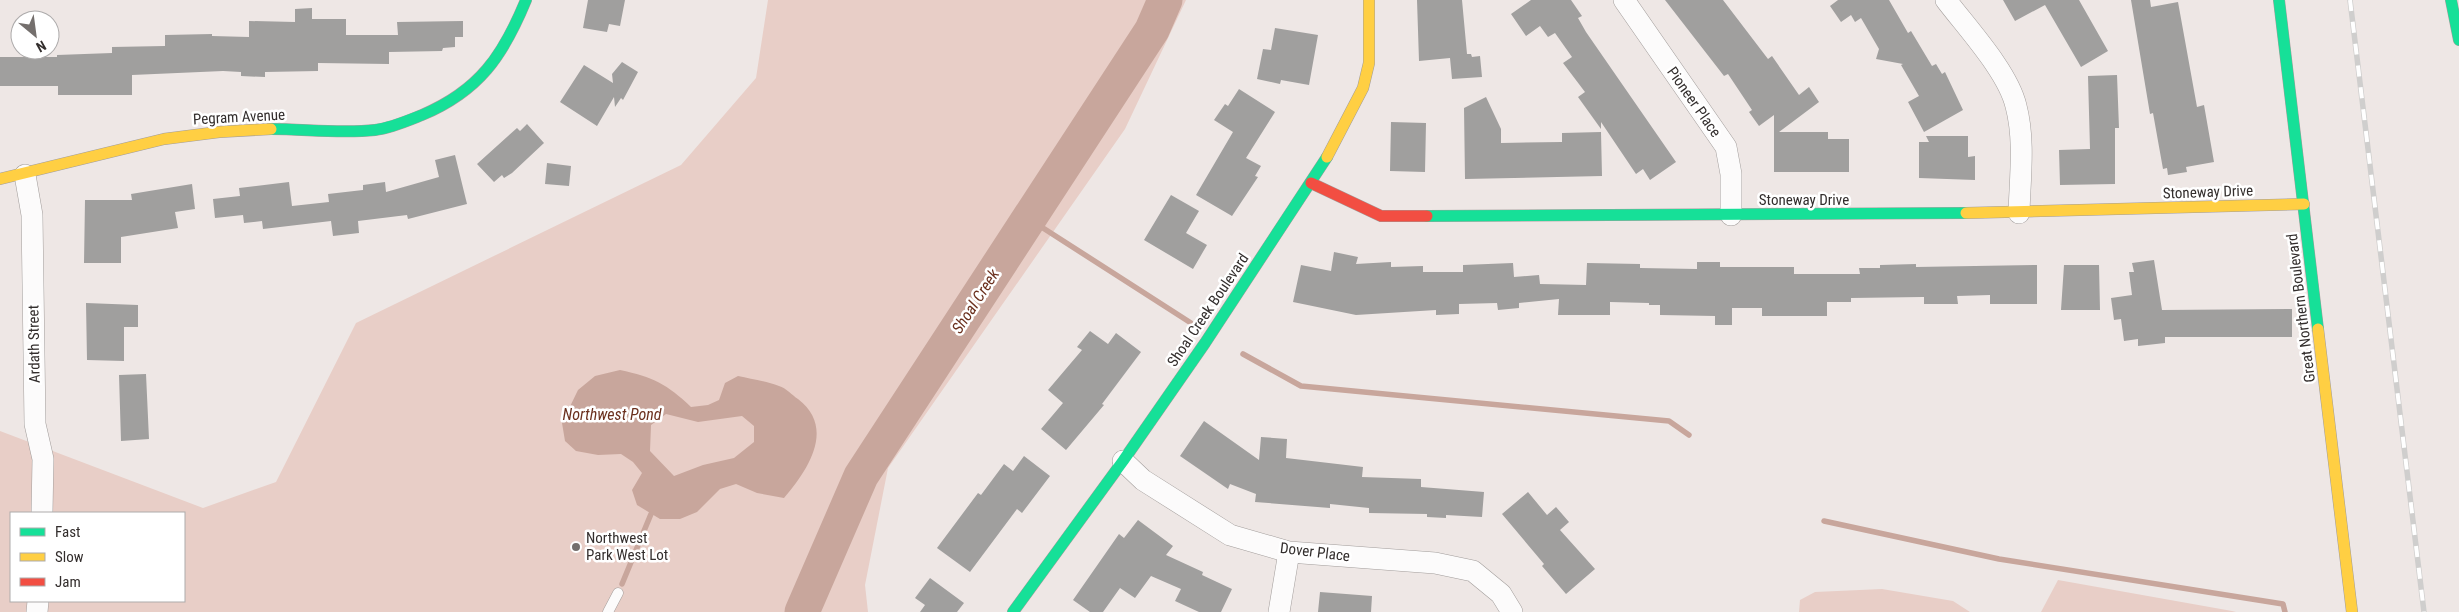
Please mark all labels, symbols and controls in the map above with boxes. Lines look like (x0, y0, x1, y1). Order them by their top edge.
north arrow (10, 10, 60, 60)
text: N (34, 37, 49, 55)
street label: Pioneer Place (1663, 63, 1725, 141)
street label: Pegram Avenue (193, 106, 285, 128)
street label: Stoneway Drive (2163, 181, 2253, 203)
street label: Stoneway Drive (1759, 191, 1849, 209)
street label: Great Northern Boulevard (2283, 233, 2319, 383)
street label: Shoal Creek Boulevard (1163, 250, 1253, 370)
water label: Shoal Creek (948, 265, 1004, 337)
street label: Ardath Street (24, 305, 44, 383)
water label: Northwest Pond (563, 405, 662, 424)
legend (10, 512, 185, 602)
text: Fast (55, 523, 80, 541)
place label: Northwest Park West Lot (586, 529, 668, 564)
street label: Dover Place (1279, 539, 1351, 565)
marker: Northwest Park West Lot (570, 541, 582, 553)
text: Slow (55, 548, 84, 566)
text: Jam (55, 573, 81, 591)

